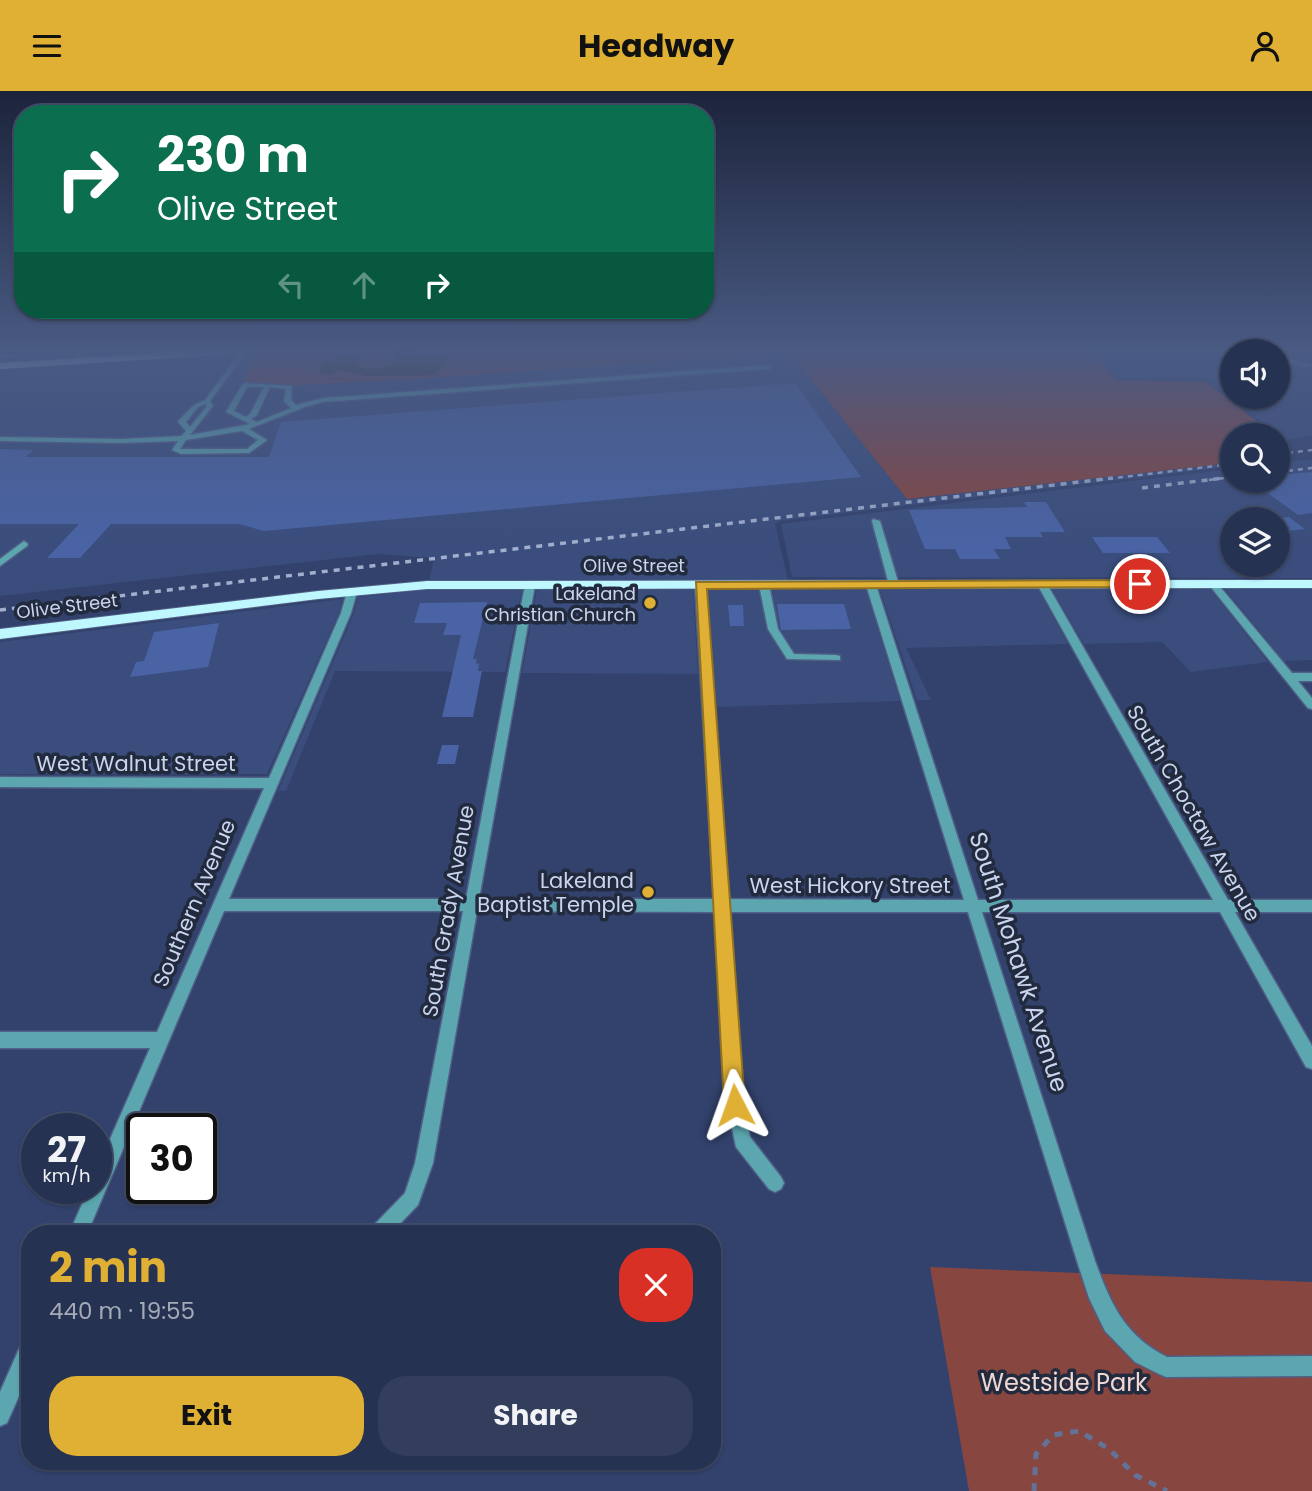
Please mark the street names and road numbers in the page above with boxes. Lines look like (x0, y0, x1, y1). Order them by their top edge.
street label: Olive Street (583, 553, 685, 578)
street label: Olive Street (15, 587, 119, 625)
street label: South Choctaw Avenue (1120, 700, 1268, 926)
street label: West Walnut Street (36, 749, 236, 778)
street label: South Grady Avenue (415, 803, 481, 1019)
street label: Southern Avenue (146, 815, 242, 991)
street label: South Mohawk Avenue (961, 828, 1077, 1096)
street label: West Hickory Street (749, 871, 951, 900)

